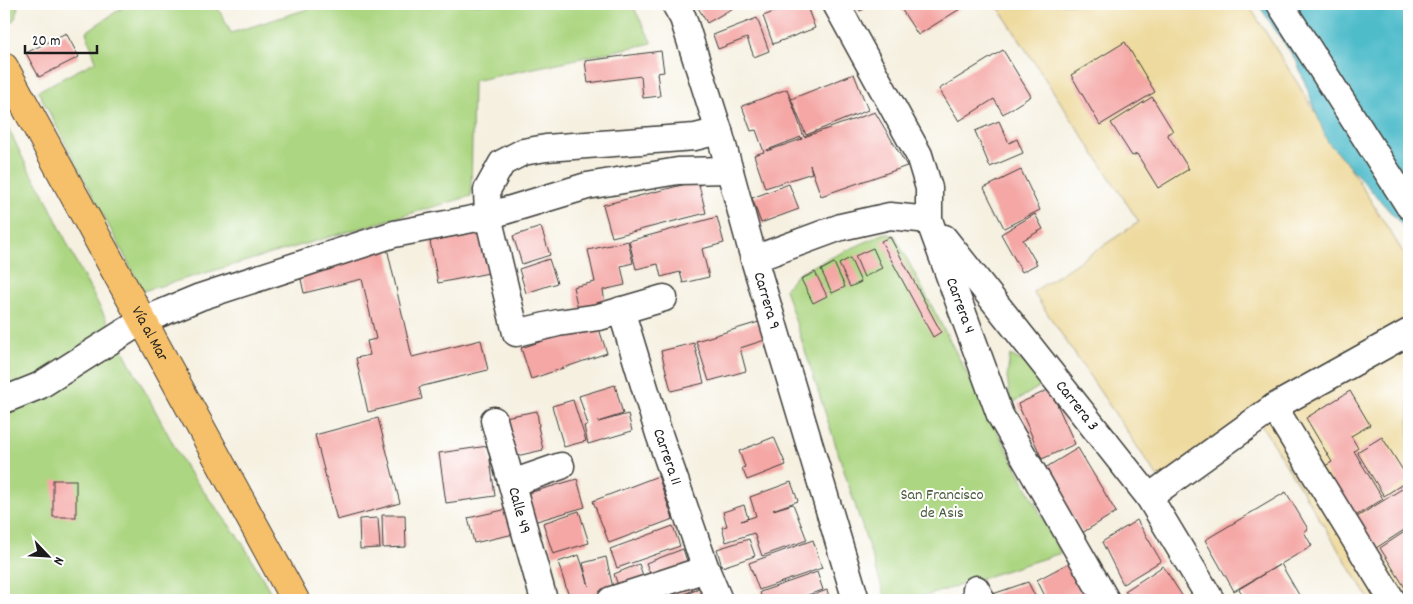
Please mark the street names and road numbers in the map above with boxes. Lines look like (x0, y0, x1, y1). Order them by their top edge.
street label: Carrera 9 (747, 269, 786, 332)
street label: Carrera 4 (939, 274, 981, 337)
street label: Vía al Mar (125, 302, 174, 366)
street label: Carrera 3 (1050, 376, 1104, 436)
street label: Carrera 11 (647, 426, 687, 488)
street label: Calle 49 (502, 484, 537, 537)

